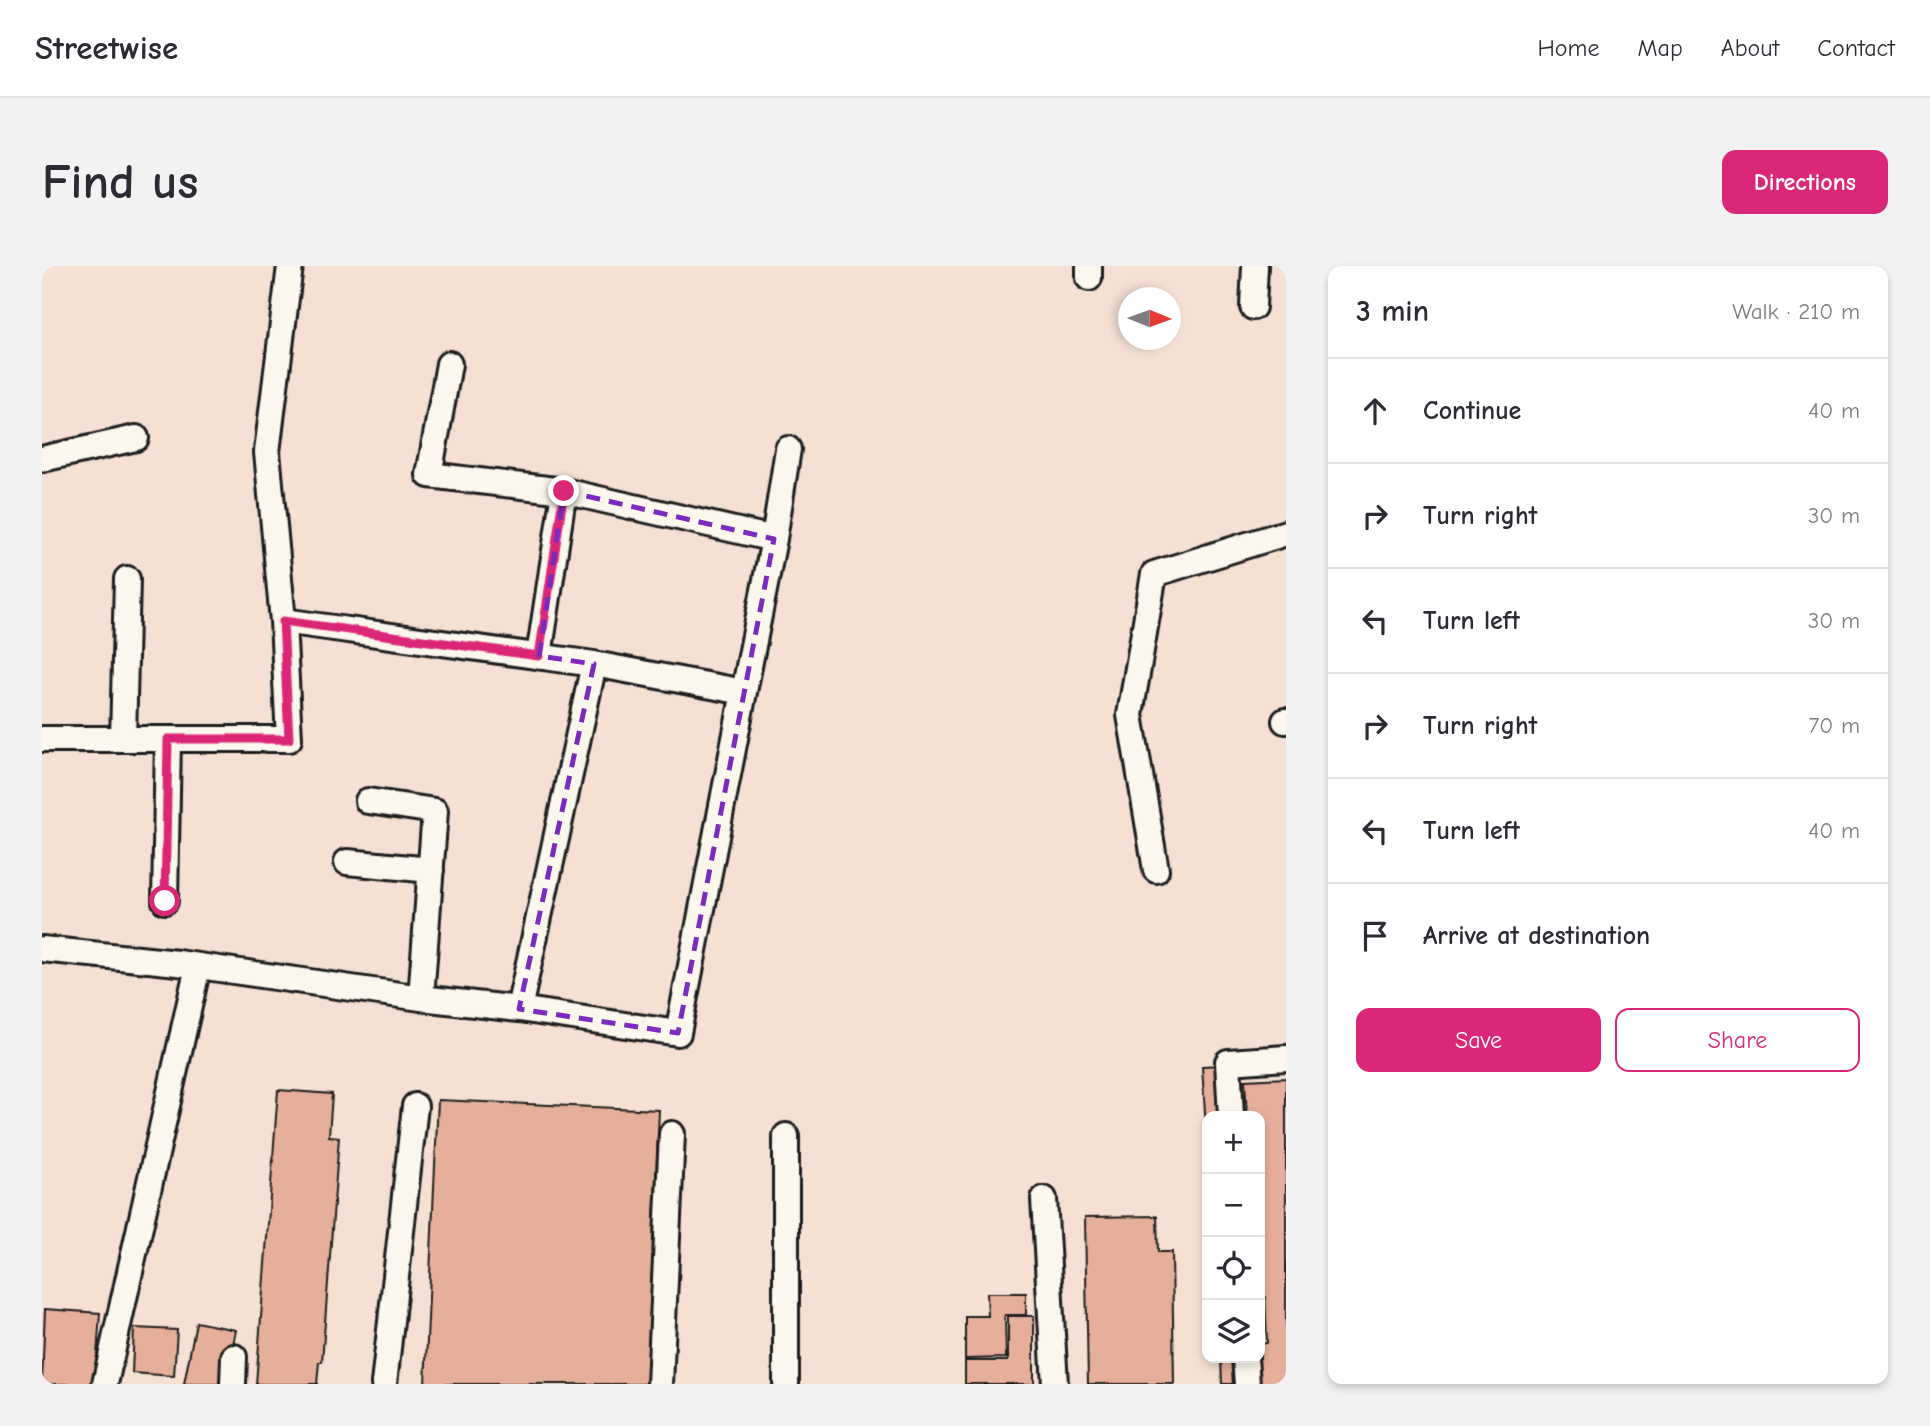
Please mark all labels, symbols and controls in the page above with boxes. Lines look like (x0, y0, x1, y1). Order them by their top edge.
text: Streetwise (35, 29, 178, 67)
text: Home (1538, 34, 1599, 62)
text: Map (1637, 34, 1683, 62)
text: About (1721, 34, 1779, 62)
text: Contact (1817, 34, 1895, 62)
button: Directions (1722, 150, 1888, 214)
text: Find us (42, 154, 198, 210)
north arrow (1118, 287, 1181, 350)
text: 3 min (1356, 294, 1429, 329)
text: Walk · 210 m (1732, 298, 1860, 325)
icon: ahead (1356, 392, 1394, 430)
text: Continue (1423, 396, 1521, 426)
text: 40 m (1808, 397, 1860, 424)
route end (548, 475, 579, 506)
icon: right (1356, 497, 1394, 535)
text: Turn right (1423, 501, 1537, 531)
text: 30 m (1808, 502, 1860, 529)
icon: left (1356, 602, 1394, 640)
text: Turn left (1423, 606, 1520, 636)
text: 30 m (1808, 607, 1860, 634)
icon: right (1356, 707, 1394, 745)
text: Turn right (1423, 711, 1537, 741)
text: 70 m (1808, 712, 1860, 739)
icon: left (1356, 812, 1394, 850)
text: Turn left (1423, 816, 1520, 846)
text: 40 m (1808, 817, 1860, 844)
route start (149, 885, 180, 916)
icon: arrive (1356, 917, 1394, 955)
text: Arrive at destination (1423, 921, 1650, 951)
button: Save (1356, 1008, 1601, 1072)
button: Share (1615, 1008, 1860, 1072)
map controls (1202, 1111, 1265, 1363)
button: + (1202, 1111, 1265, 1174)
button: − (1202, 1174, 1265, 1237)
button: locate (1202, 1237, 1265, 1300)
button: layers (1202, 1300, 1265, 1363)

